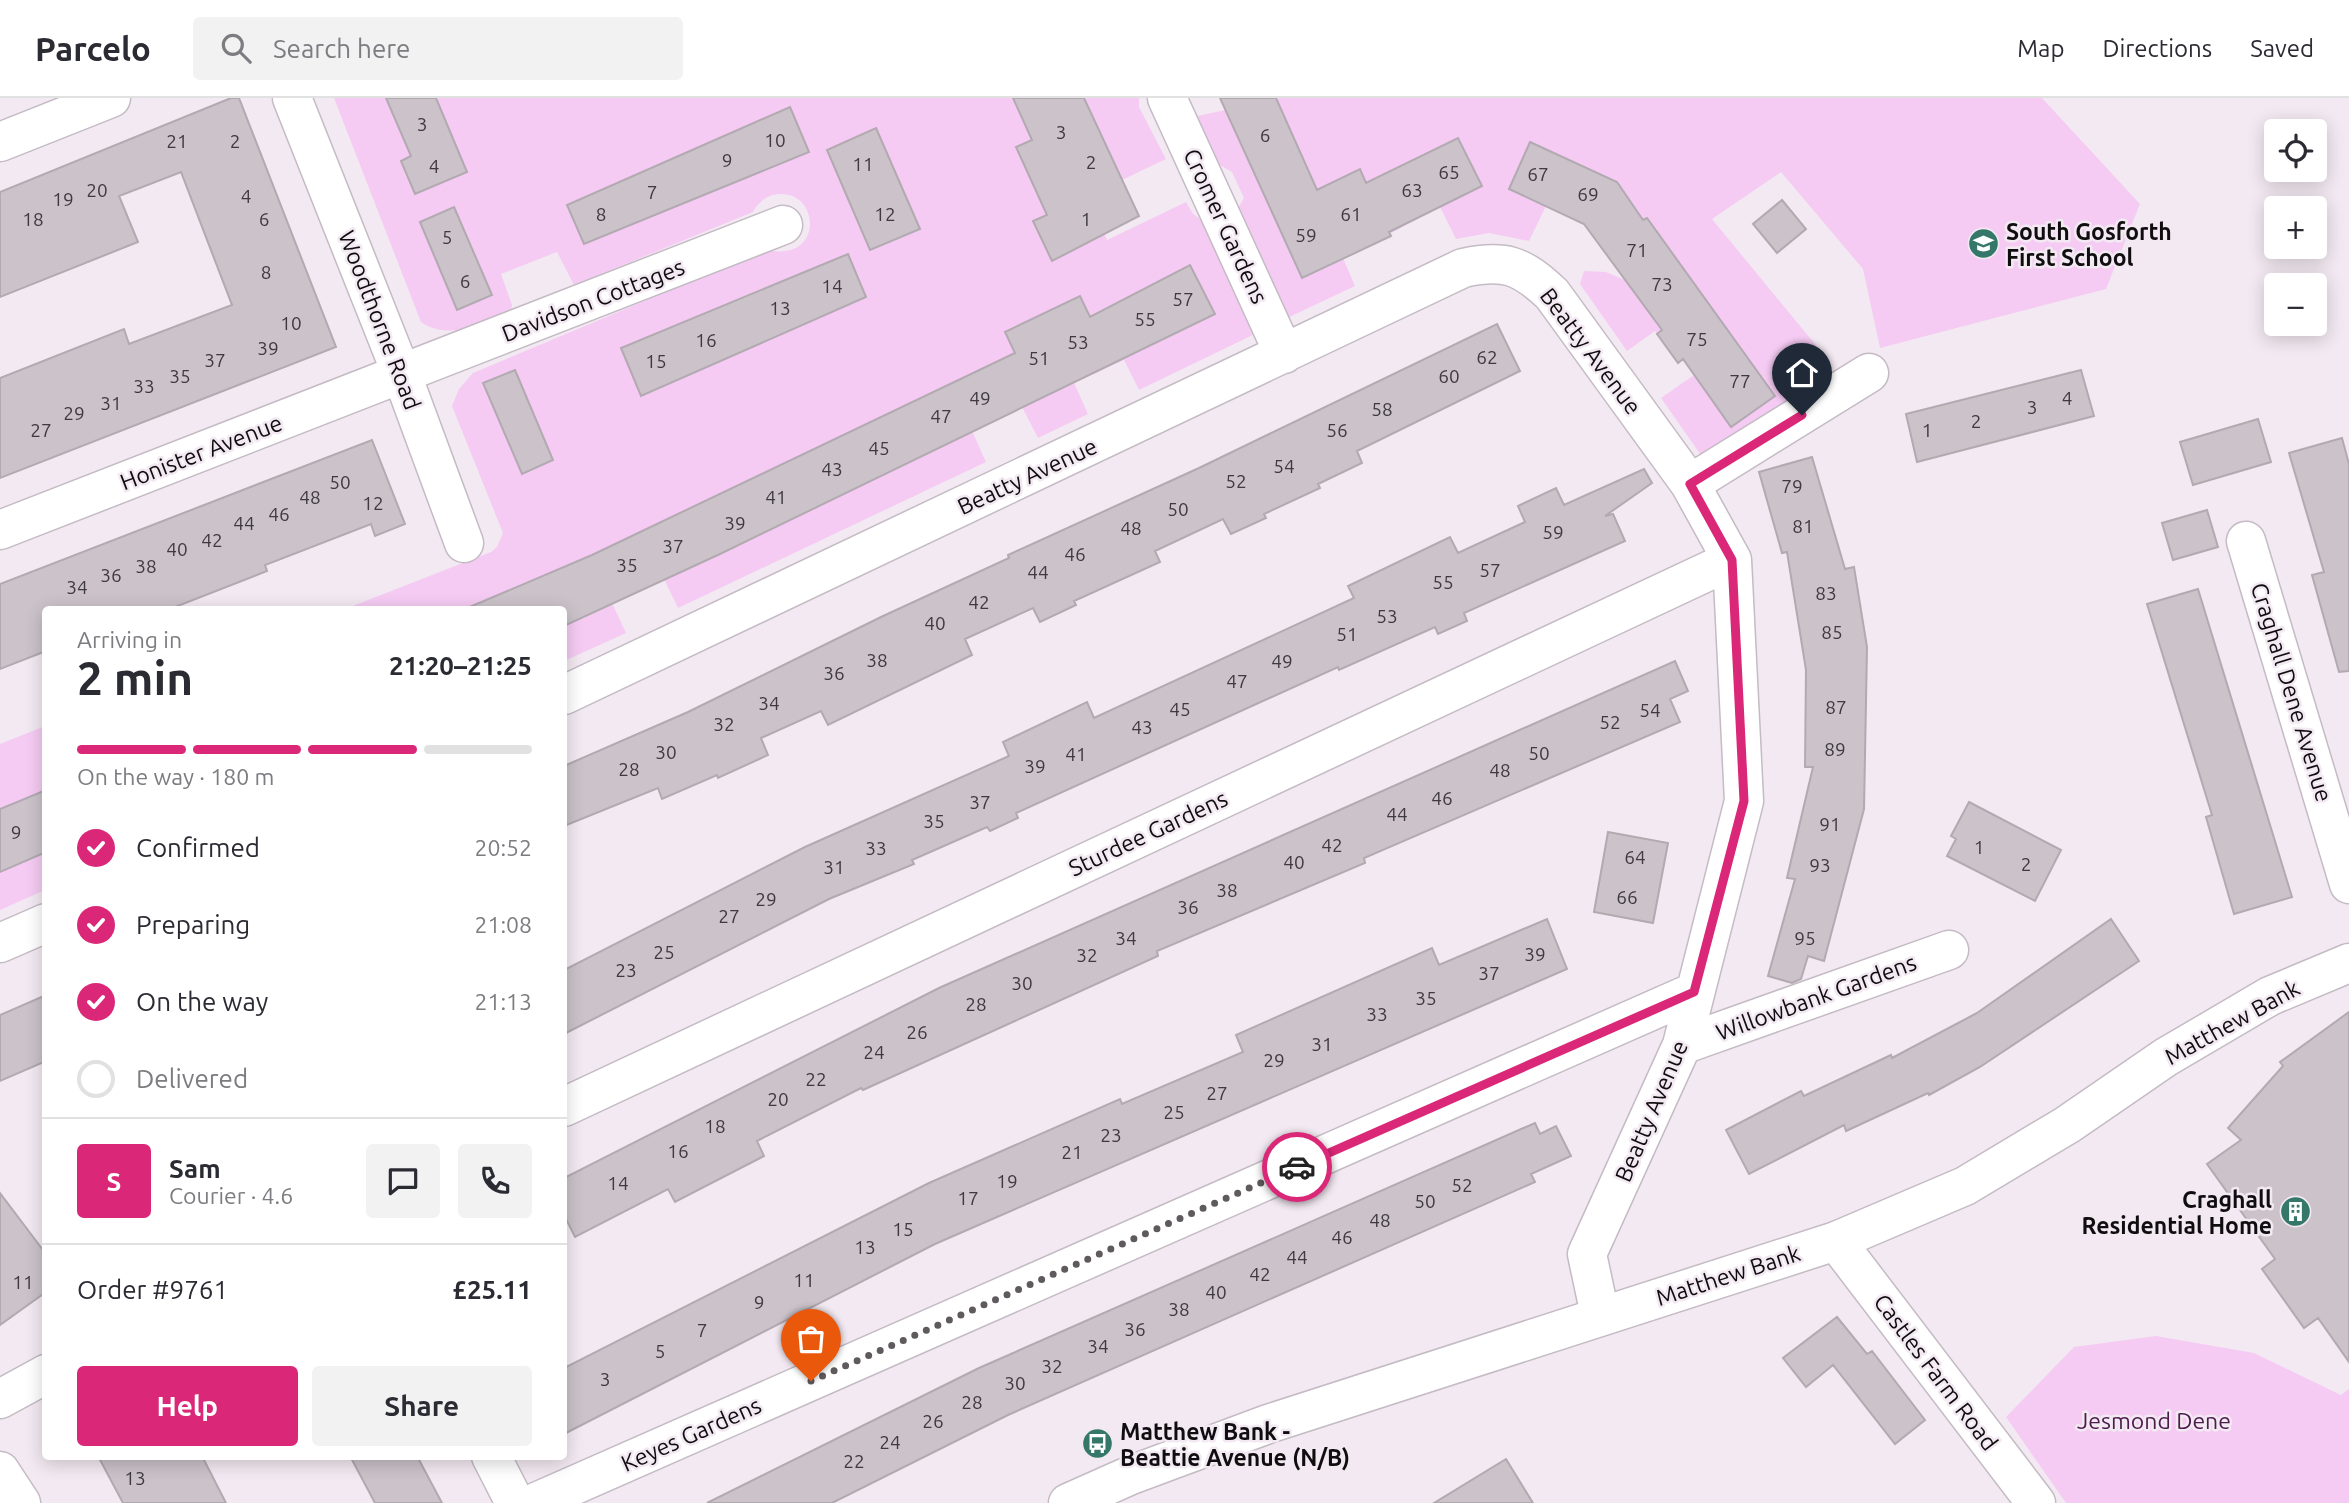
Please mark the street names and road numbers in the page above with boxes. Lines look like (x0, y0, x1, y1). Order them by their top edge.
street label: Cromer Gardens (1179, 145, 1273, 307)
street label: Woodthorne Road (334, 227, 426, 413)
street label: Davidson Cottages (498, 254, 688, 346)
street label: Beatty Avenue (1536, 283, 1646, 419)
street label: Honister Avenue (117, 410, 285, 494)
street label: Beatty Avenue (953, 433, 1101, 519)
street label: Craghall Dene Avenue (2247, 579, 2337, 805)
street label: Sturdee Gardens (1065, 785, 1231, 881)
street label: Willowbank Gardens (1713, 949, 1919, 1045)
street label: Matthew Bank (2160, 975, 2304, 1069)
street label: Beatty Avenue (1610, 1037, 1692, 1185)
street label: Matthew Bank (1653, 1240, 1804, 1310)
street label: Castles Farm Road (1869, 1289, 2003, 1455)
street label: Keyes Gardens (617, 1392, 765, 1476)

